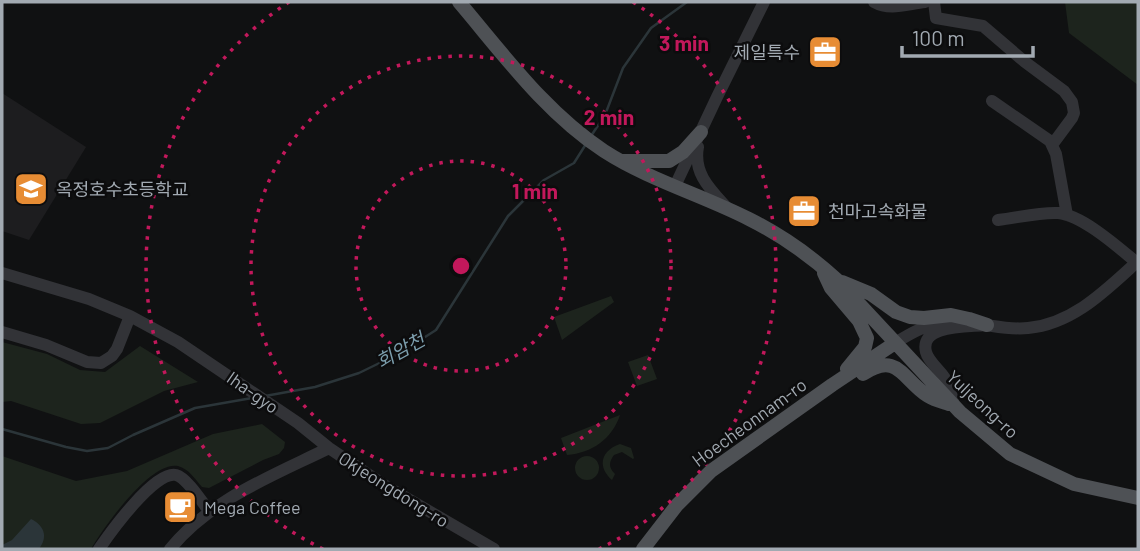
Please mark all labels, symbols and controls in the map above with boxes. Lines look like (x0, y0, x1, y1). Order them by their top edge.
scale bar (902, 14, 1033, 58)
text: 100 m (912, 25, 965, 50)
text: 3 min (659, 30, 709, 55)
office icon: 제일특수 (806, 33, 844, 71)
place label: 제일특수 (734, 41, 800, 63)
text: 2 min (584, 104, 634, 129)
school or university icon: 옥정호수초등학교 (12, 170, 50, 208)
place label: 옥정호수초등학교 (56, 178, 188, 200)
text: 1 min (512, 178, 558, 203)
office icon: 천마고속화물 (785, 192, 823, 230)
place label: 천마고속화물 (828, 200, 927, 222)
centre of rings (449, 254, 473, 278)
water label: 회암천 (371, 326, 430, 373)
street label: Yuljeong-ro (943, 365, 1023, 443)
street label: Iha-gyo (223, 366, 283, 418)
street label: Hoecheonnam-ro (687, 373, 811, 471)
street label: Okjeongdong-ro (335, 446, 453, 532)
cafe icon: Mega Coffee (161, 488, 199, 526)
place label: Mega Coffee (204, 496, 301, 518)

